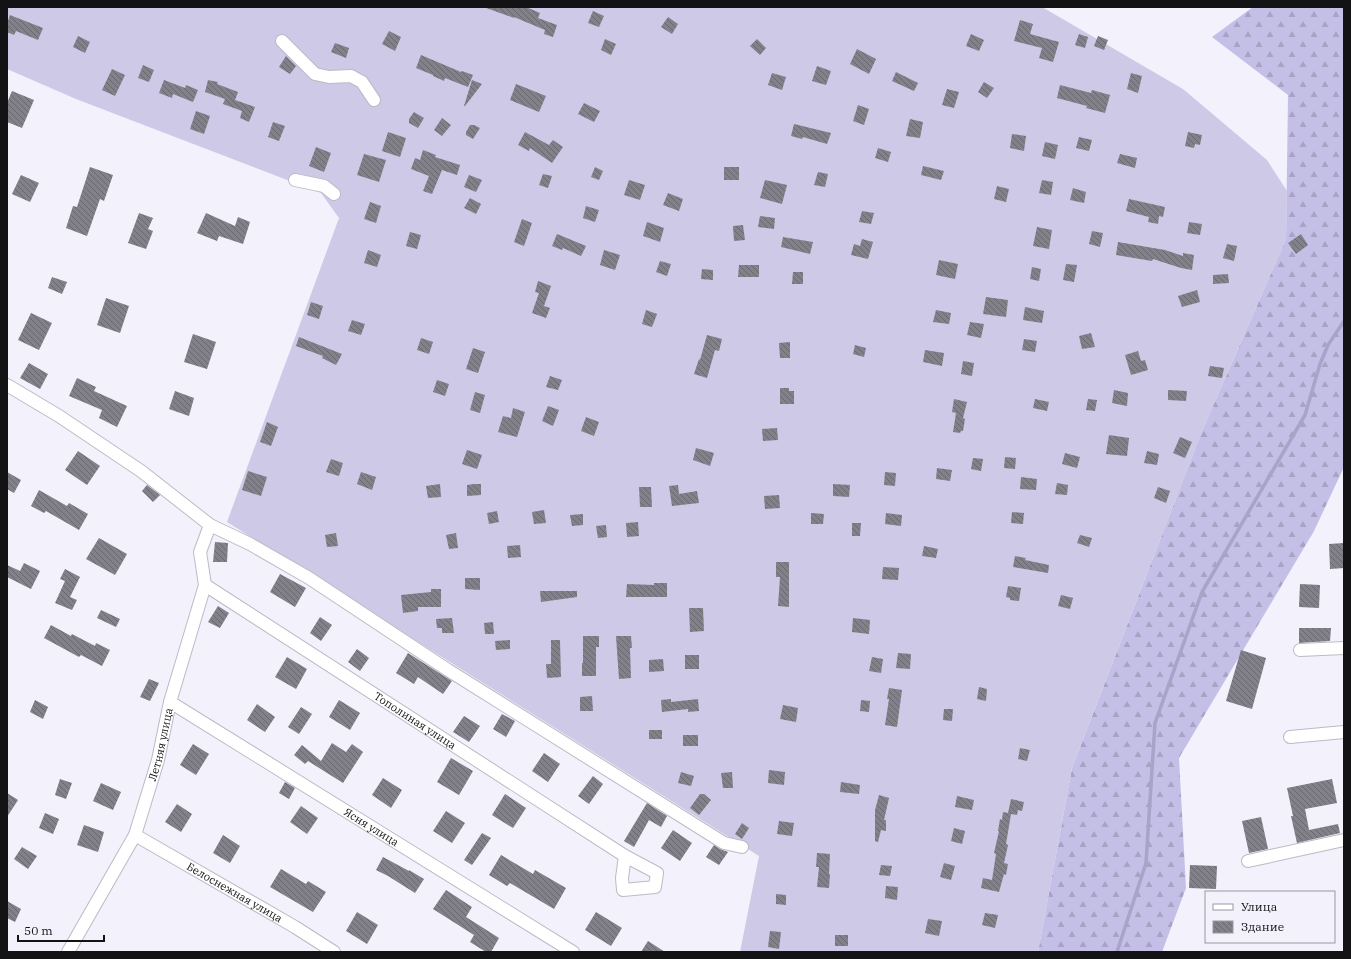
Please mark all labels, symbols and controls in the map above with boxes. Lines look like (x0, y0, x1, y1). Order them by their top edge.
street label: Тополиная улица (371, 689, 459, 752)
street label: Летняя улица (145, 707, 176, 783)
street label: Ясня улица (341, 805, 401, 849)
street label: Белоснежная улица (184, 859, 285, 925)
legend (1205, 891, 1335, 943)
text: Улица (1241, 899, 1278, 914)
scale bar (18, 917, 104, 943)
text: Здание (1241, 919, 1284, 934)
text: 50 m (24, 923, 53, 938)

